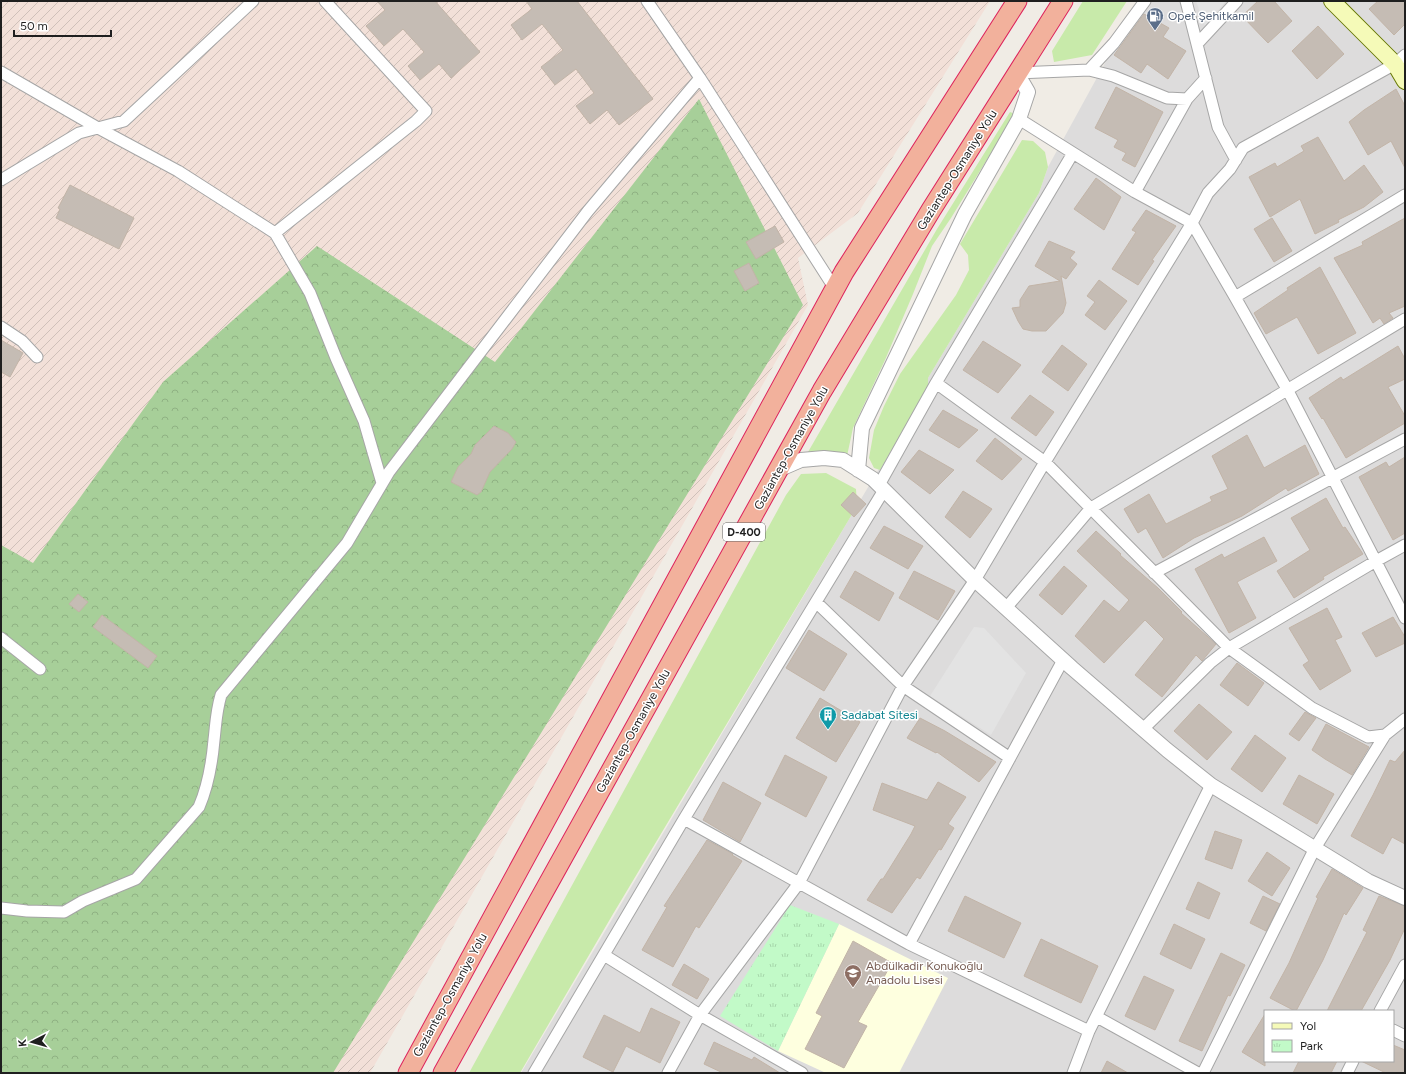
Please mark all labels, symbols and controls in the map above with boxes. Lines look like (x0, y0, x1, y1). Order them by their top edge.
fuel station icon: Opet Şehitkamil (1145, 6, 1165, 31)
place label: Opet Şehitkamil (1168, 9, 1254, 23)
scale bar (14, 12, 111, 38)
text: 50 m (20, 19, 48, 33)
street label: Gaziantep-Osmaniye Yolu (914, 107, 1000, 233)
street label: Gaziantep-Osmaniye Yolu (751, 384, 831, 512)
road number: D-400 (723, 523, 765, 541)
street label: Gaziantep-Osmaniye Yolu (593, 667, 673, 795)
building icon: Sadabat Sitesi (818, 705, 838, 730)
place label: Sadabat Sitesi (841, 708, 918, 722)
street label: Gaziantep-Osmaniye Yolu (410, 931, 490, 1059)
place label: Abdülkadir Konukoğlu Anadolu Lisesi (866, 959, 983, 987)
school or university icon: Abdülkadir Konukoğlu Anadolu Lisesi (843, 963, 863, 988)
legend (1264, 1010, 1394, 1062)
text: Yol (1300, 1019, 1316, 1033)
north arrow (12, 1022, 52, 1062)
text: K (16, 1038, 29, 1047)
text: Park (1300, 1039, 1323, 1053)

